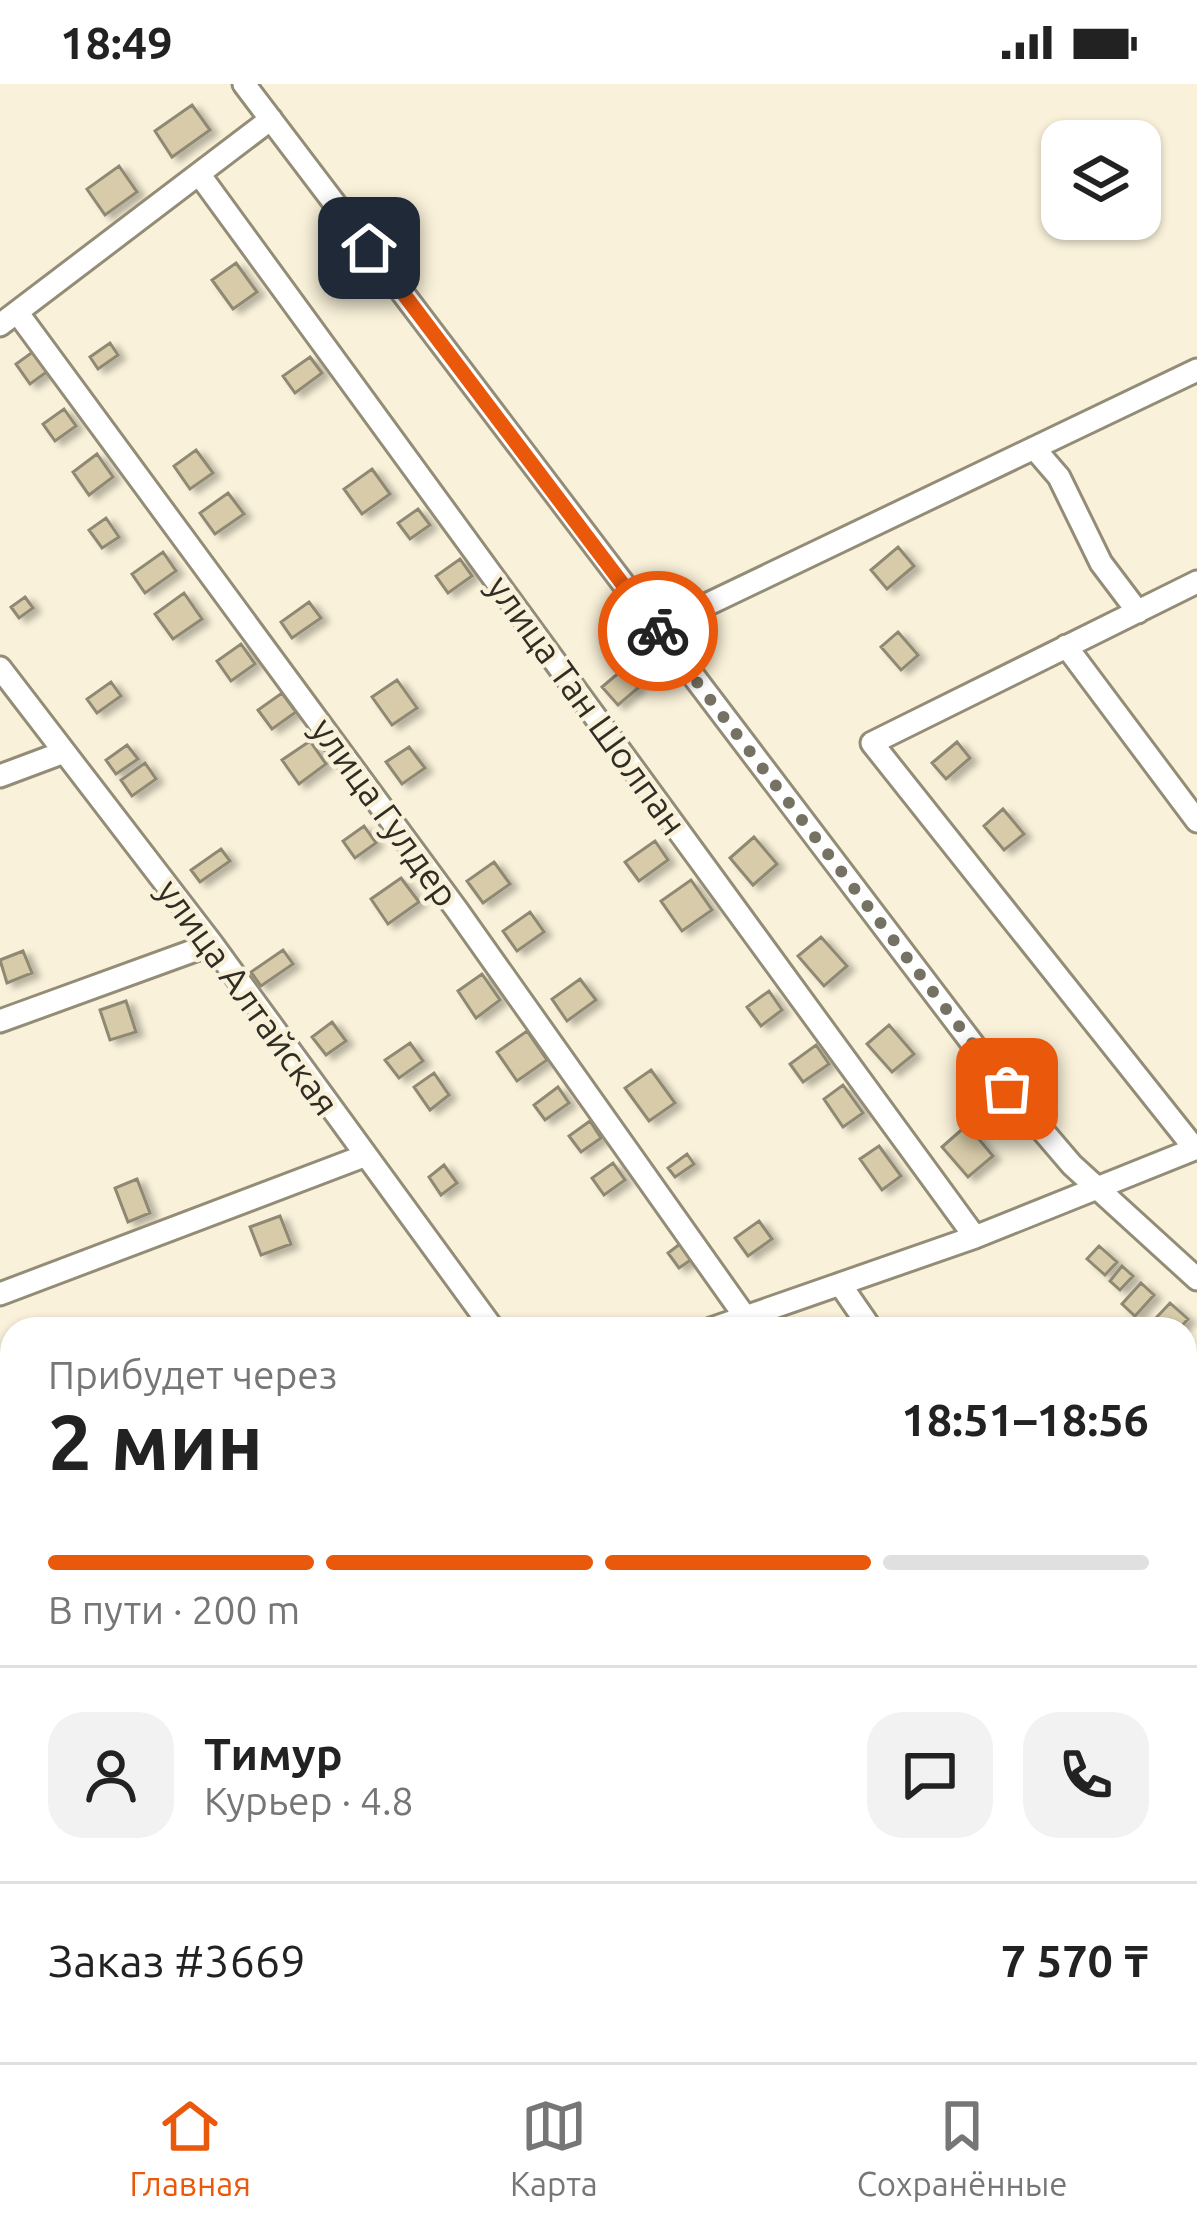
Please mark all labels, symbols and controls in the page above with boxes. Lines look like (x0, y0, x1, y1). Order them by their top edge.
text: 18:49 (60, 17, 173, 68)
map controls (1041, 120, 1161, 240)
button: layers (1041, 120, 1161, 240)
pin (318, 197, 420, 299)
icon: home (336, 215, 402, 281)
street label: улица Тан Шолпан (480, 567, 695, 842)
courier (598, 571, 718, 691)
icon: bike (625, 598, 691, 664)
street label: улица Гулдер (303, 710, 467, 914)
street label: улица Алтайская (149, 871, 348, 1122)
pin (956, 1038, 1058, 1140)
icon: bag (974, 1056, 1040, 1122)
text: Прибудет через (48, 1353, 337, 1396)
text: 18:51–18:56 (901, 1394, 1149, 1445)
text: 2 мин (48, 1397, 263, 1485)
text: В пути · 200 m (48, 1588, 300, 1631)
button: person (48, 1712, 174, 1838)
button: chat (867, 1712, 993, 1838)
button: phone (1023, 1712, 1149, 1838)
text: Тимур (204, 1728, 343, 1779)
text: Курьер · 4.8 (204, 1779, 414, 1822)
text: Заказ #3669 (48, 1935, 306, 1986)
text: 7 570 ₸ (1001, 1935, 1149, 1986)
tab: Главная (129, 2093, 251, 2202)
tab: Карта (510, 2093, 598, 2202)
tab: Сохранённые (857, 2093, 1068, 2202)

